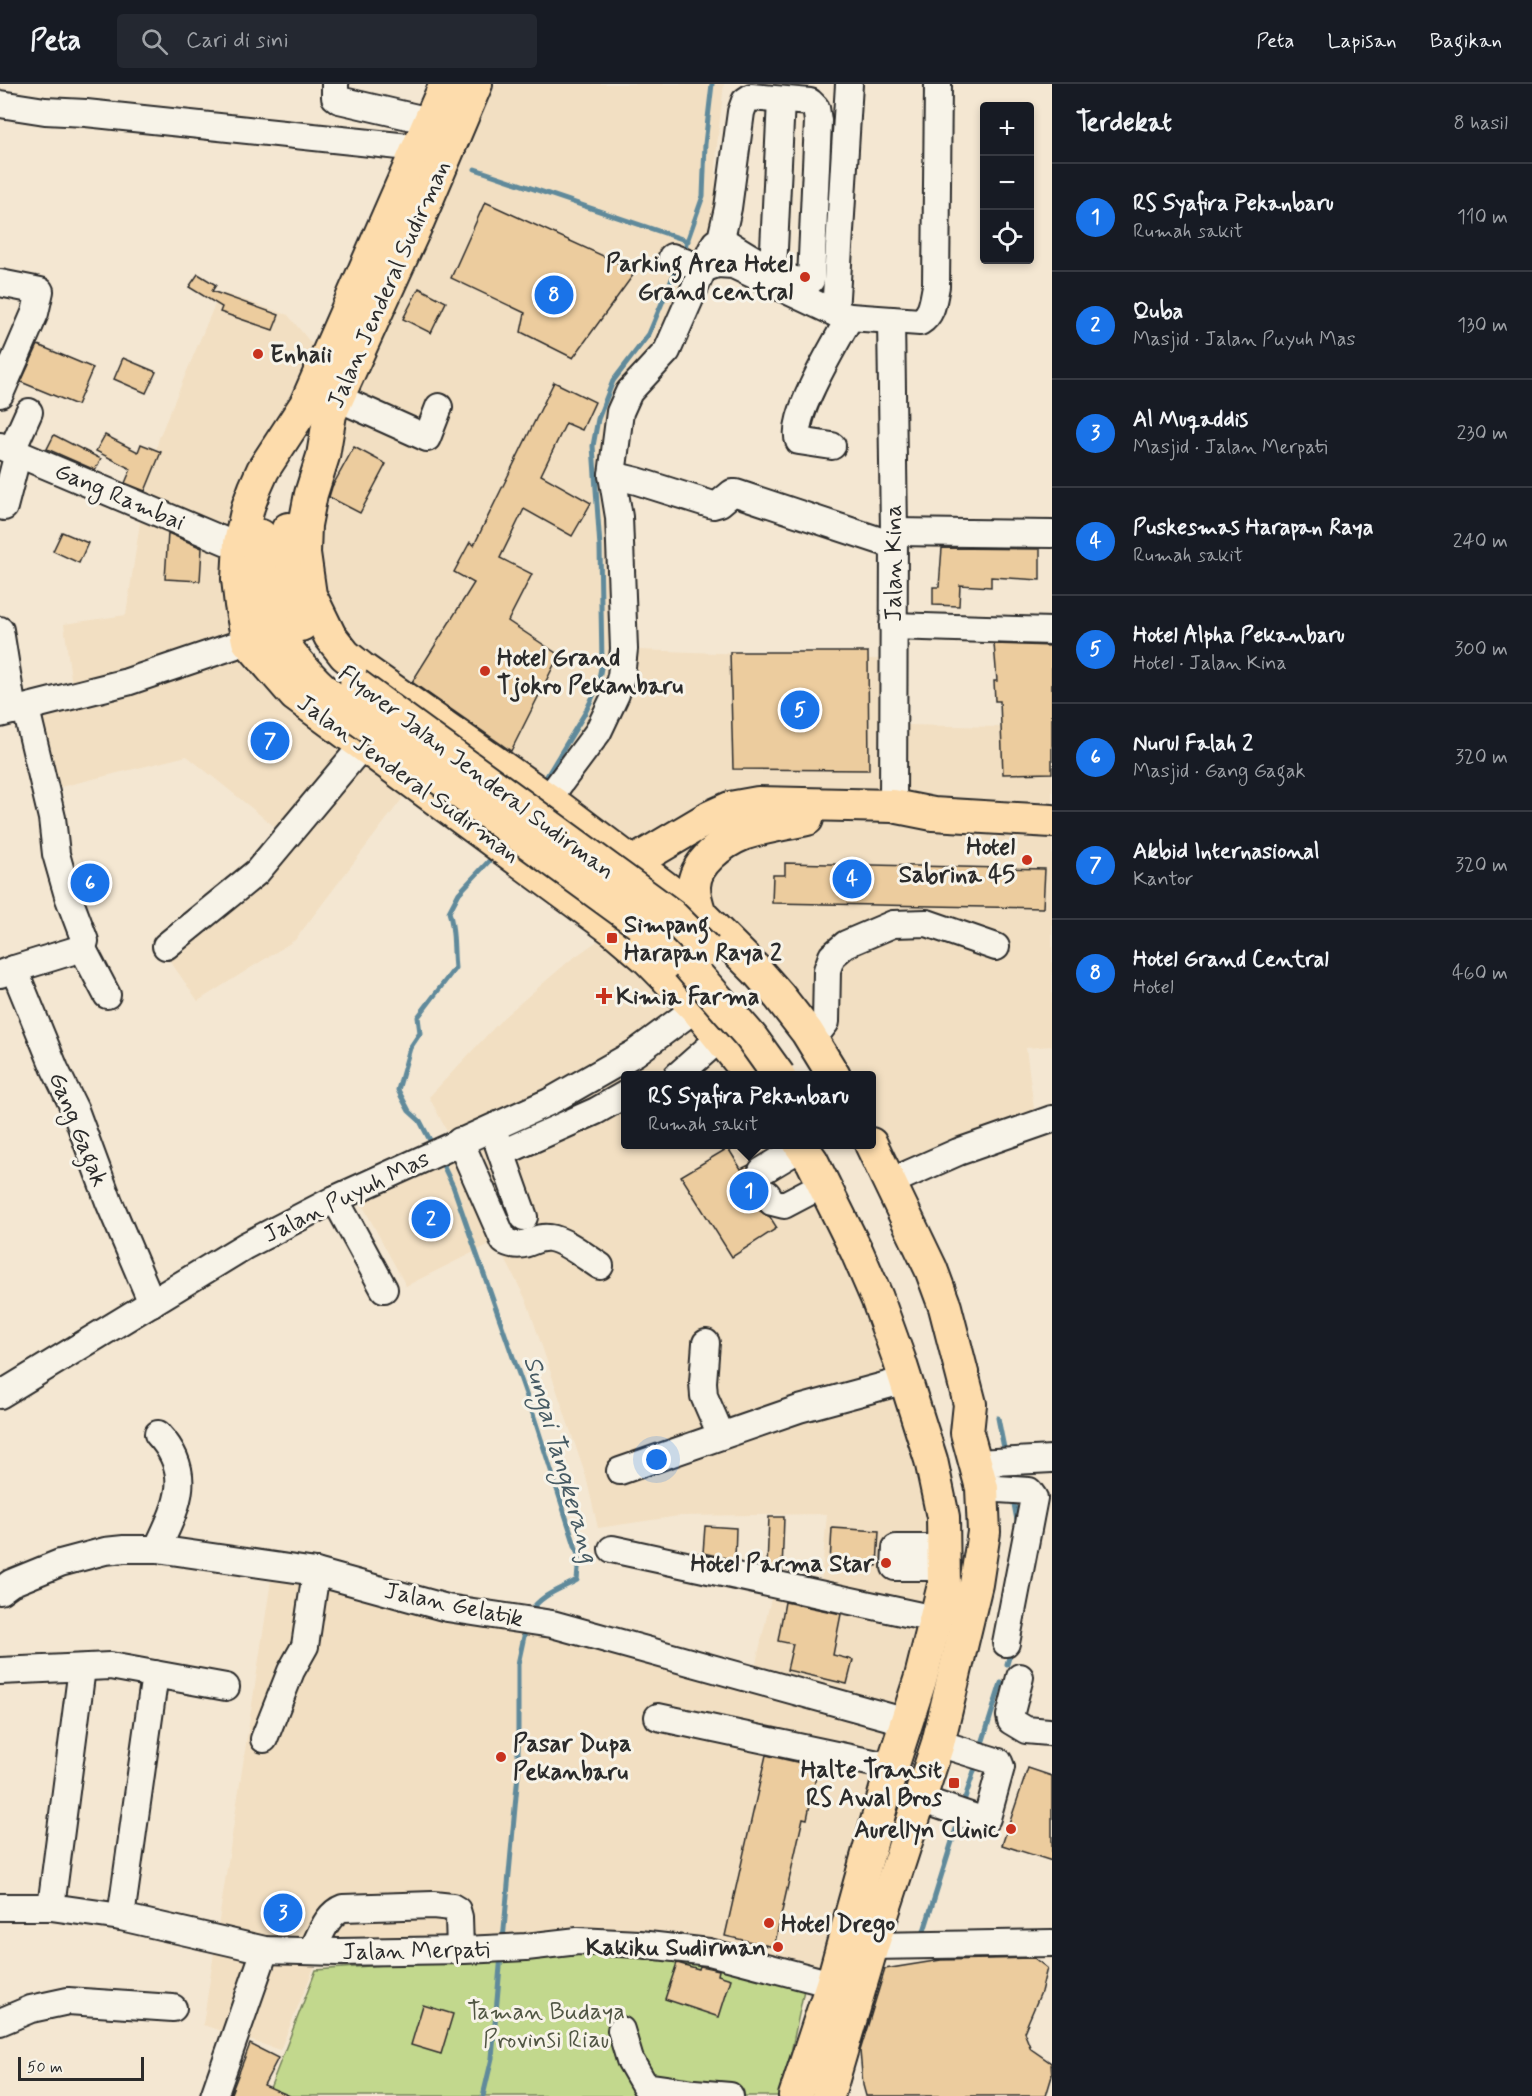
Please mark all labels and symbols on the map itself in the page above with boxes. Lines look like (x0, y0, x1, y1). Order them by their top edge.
street label: Jalan Jenderal Sudirman (321, 156, 458, 413)
place label: Parking Area Hotel Grand central (606, 249, 793, 308)
marker: Parking Area Hotel Grand central (798, 270, 812, 284)
pin: 8 (534, 272, 574, 318)
place label: Enhaii (270, 340, 332, 371)
marker: Enhaii (251, 347, 265, 361)
street label: Gang Rambai (49, 456, 189, 541)
street label: Jalan Kina (879, 504, 910, 622)
place label: Hotel Grand Tjokro Pekanbaru (497, 643, 683, 702)
street label: Flyover Jalan Jenderal Sudirman (331, 657, 623, 887)
marker: Hotel Grand Tjokro Pekanbaru (478, 664, 492, 678)
street label: Jalan Jenderal Sudirman (292, 688, 526, 868)
pin: 5 (780, 688, 820, 732)
pin: 7 (250, 718, 290, 764)
place label: Hotel Sabrina 45 (899, 832, 1015, 891)
marker: Hotel Sabrina 45 (1020, 853, 1034, 867)
pin: 4 (832, 856, 872, 902)
pin: 6 (70, 860, 110, 906)
place label: Simpang Harapan Raya 2 (624, 910, 782, 969)
marker: Simpang Harapan Raya 2 (605, 931, 619, 945)
place label: Kimia Farma (616, 982, 760, 1013)
marker: Kimia Farma (597, 989, 611, 1003)
street label: Gang Gagak (38, 1068, 115, 1193)
street label: Jalan Puyuh Mas (259, 1144, 435, 1251)
pin: 1 (730, 1168, 768, 1214)
pin: 2 (412, 1196, 450, 1242)
water label: Sungai Tangkerang (512, 1352, 606, 1568)
your location (642, 1445, 671, 1474)
place label: Hotel Parma Star (690, 1549, 875, 1580)
marker: Hotel Parma Star (879, 1556, 893, 1570)
street label: Jalan Gelatik (381, 1576, 526, 1635)
place label: Pasar Dupa Pekanbaru (513, 1729, 632, 1788)
marker: Pasar Dupa Pekanbaru (494, 1750, 508, 1764)
place label: Halte Transit RS Awal Bros (801, 1755, 942, 1814)
marker: Halte Transit RS Awal Bros (947, 1776, 961, 1790)
place label: Aurellyn Clinic (854, 1815, 999, 1846)
marker: Aurellyn Clinic (1004, 1822, 1018, 1836)
pin: 3 (264, 1890, 302, 1936)
place label: Hotel Drego (781, 1909, 895, 1943)
marker: Hotel Drego (762, 1916, 776, 1930)
place label: Kakiku Sudirman (586, 1933, 766, 1964)
street label: Jalan Merpati (342, 1935, 490, 1968)
marker: Kakiku Sudirman (771, 1940, 785, 1954)
park label: Taman Budaya Provinsi Riau (467, 1997, 625, 2056)
scale bar (18, 2054, 144, 2082)

